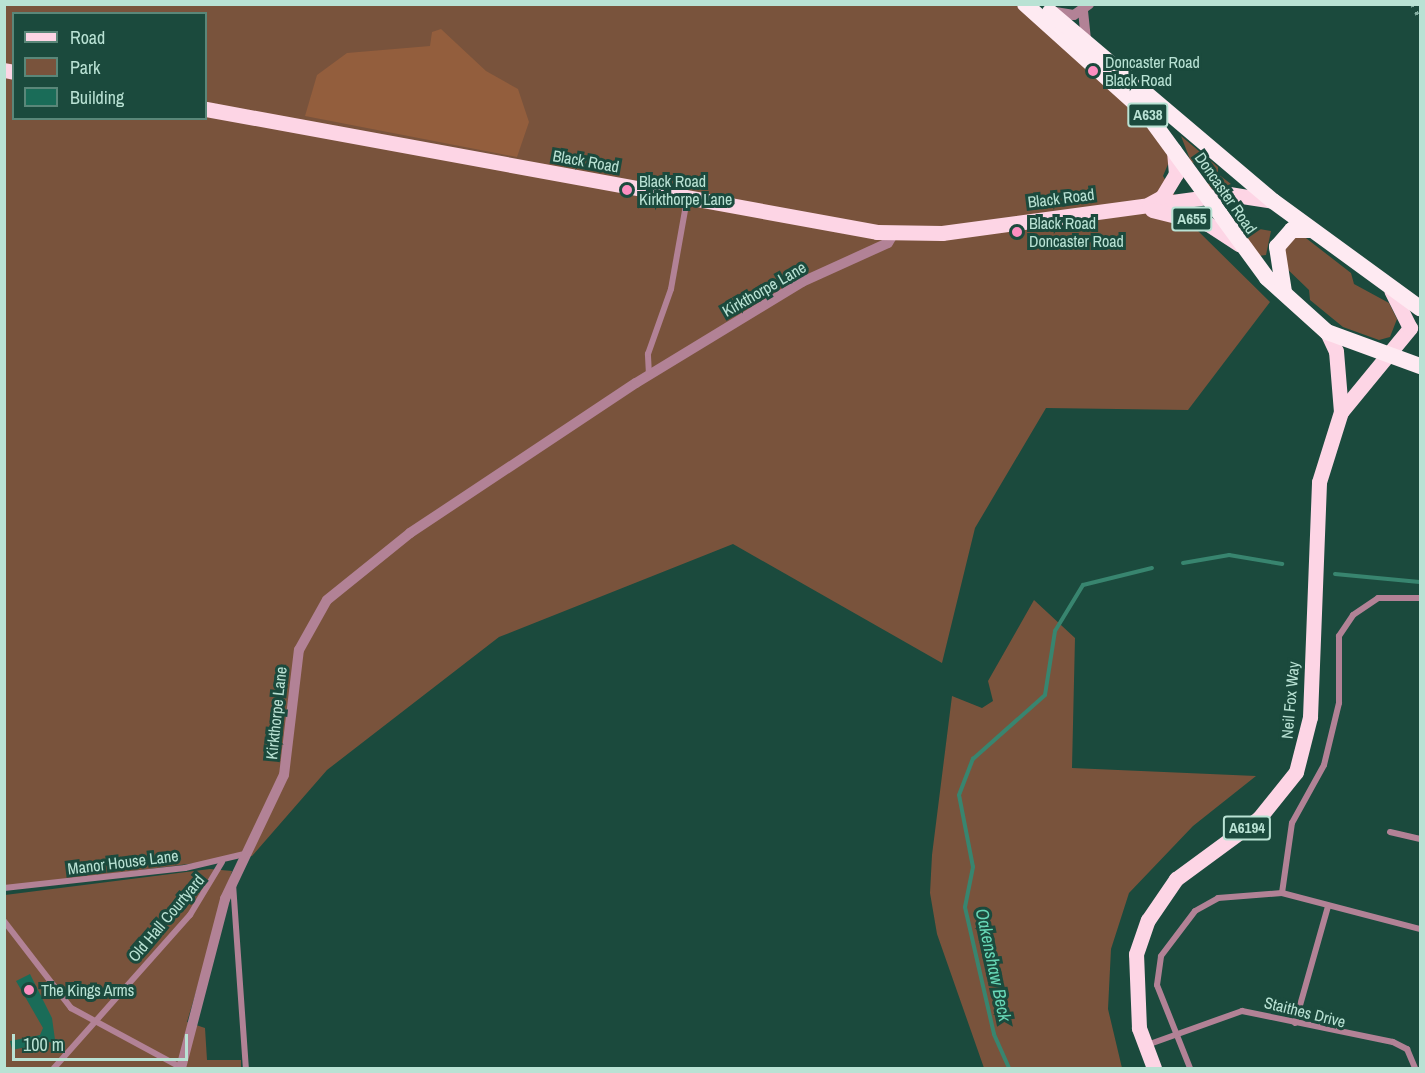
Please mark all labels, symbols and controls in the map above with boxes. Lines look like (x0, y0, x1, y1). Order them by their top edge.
legend (12, 12, 207, 120)
text: Road (70, 25, 105, 50)
place label: Doncaster Road Black Road (1105, 52, 1200, 90)
text: Park (70, 55, 100, 80)
marker: Doncaster Road Black Road (1086, 64, 1100, 78)
text: Building (70, 85, 124, 110)
road number: A638 (1127, 103, 1169, 127)
street label: Black Road (551, 146, 621, 176)
street label: Doncaster Road (1191, 149, 1261, 237)
place label: Black Road Kirkthorpe Lane (639, 171, 732, 209)
marker: Black Road Kirkthorpe Lane (620, 183, 634, 197)
street label: Black Road (1027, 184, 1095, 212)
road number: A655 (1171, 207, 1213, 231)
place label: Black Road Doncaster Road (1029, 213, 1124, 251)
marker: Black Road Doncaster Road (1010, 225, 1024, 239)
street label: Kirkthorpe Lane (719, 257, 809, 321)
street label: Neil Fox Way (1277, 661, 1303, 739)
street label: Kirkthorpe Lane (262, 666, 290, 760)
road number: A6194 (1222, 816, 1272, 840)
street label: Manor House Lane (66, 846, 180, 878)
street label: Old Hall Courtyard (124, 870, 208, 966)
water label: Oakenshaw Beck (970, 907, 1016, 1023)
place label: The Kings Arms (41, 980, 135, 1000)
marker: The Kings Arms (22, 983, 36, 997)
street label: Staithes Drive (1262, 993, 1348, 1031)
scale bar (15, 1022, 190, 1060)
text: 100 m (23, 1032, 64, 1057)

